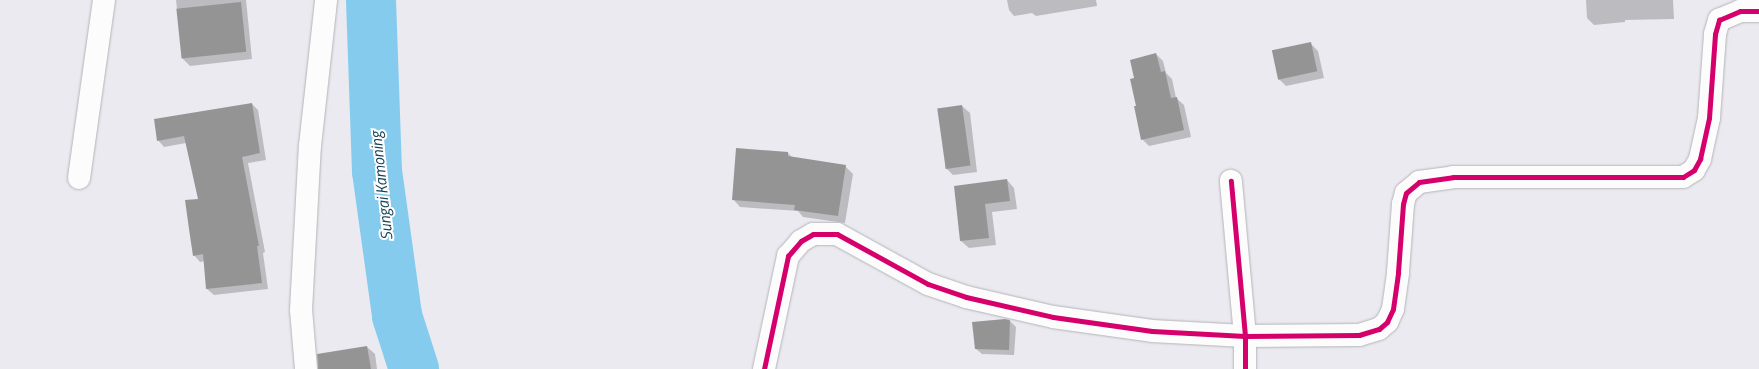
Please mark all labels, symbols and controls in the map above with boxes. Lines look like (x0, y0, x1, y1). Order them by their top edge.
water label: Sungai Kamoning (366, 131, 396, 241)

